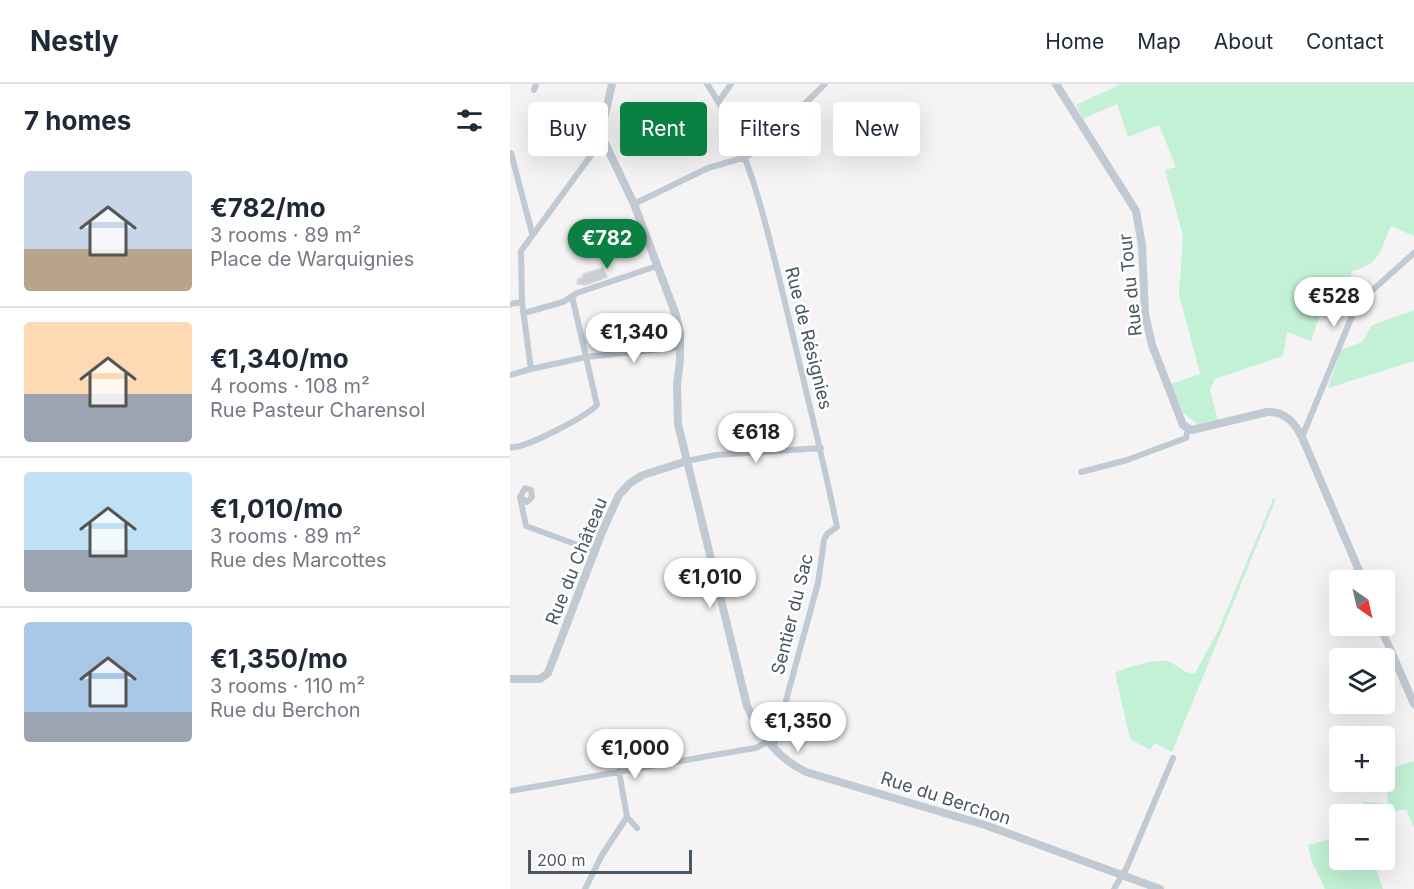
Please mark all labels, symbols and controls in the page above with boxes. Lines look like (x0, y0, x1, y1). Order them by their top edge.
text: Nestly (30, 24, 119, 58)
text: Home (1045, 29, 1104, 54)
text: Map (1137, 29, 1181, 54)
text: About (1214, 29, 1273, 54)
text: Contact (1306, 29, 1384, 54)
chip: Buy (528, 102, 608, 156)
chip: Rent (620, 102, 707, 156)
chip: Filters (719, 102, 821, 156)
chip: New (833, 102, 920, 156)
icon: filters (453, 104, 486, 137)
text: 7 homes (24, 105, 131, 136)
text: €782/mo (210, 192, 326, 223)
icon: home (72, 195, 144, 267)
pin: €782 (571, 219, 643, 270)
text: 3 rooms · 89 m² (210, 223, 361, 247)
text: €782 (582, 226, 632, 250)
street label: Rue du Tour (1114, 232, 1146, 337)
text: Place de Warquignies (210, 247, 414, 271)
street label: Rue de Résignies (781, 265, 837, 411)
pin: €528 (1298, 277, 1370, 328)
text: €528 (1308, 284, 1360, 308)
pin: €1,340 (585, 313, 683, 364)
text: €1,340 (600, 320, 668, 344)
text: €1,340/mo (210, 343, 349, 374)
icon: home (72, 346, 144, 418)
text: 4 rooms · 108 m² (210, 374, 370, 398)
text: Rue Pasteur Charensol (210, 398, 425, 422)
pin: €618 (720, 413, 792, 464)
text: €618 (732, 420, 780, 444)
text: €1,010/mo (210, 493, 343, 524)
street label: Rue du Château (541, 494, 611, 628)
icon: home (72, 496, 144, 568)
text: 3 rooms · 89 m² (210, 524, 361, 548)
text: Rue des Marcottes (210, 548, 387, 572)
street label: Sentier du Sac (767, 551, 817, 677)
pin: €1,010 (661, 558, 759, 609)
text: €1,010 (678, 565, 742, 589)
north arrow (1329, 570, 1395, 636)
map controls (1329, 570, 1395, 870)
text: €1,350/mo (210, 643, 348, 674)
icon: home (72, 646, 144, 718)
button: layers (1329, 648, 1395, 714)
text: 3 rooms · 110 m² (210, 674, 365, 698)
text: Rue du Berchon (210, 698, 361, 722)
pin: €1,350 (749, 702, 847, 753)
text: €1,350 (764, 709, 832, 733)
button: + (1329, 726, 1395, 792)
pin: €1,000 (586, 729, 684, 780)
text: €1,000 (601, 736, 669, 760)
street label: Rue du Berchon (878, 767, 1014, 829)
button: − (1329, 804, 1395, 870)
scale bar (528, 847, 692, 874)
text: 200 m (537, 850, 585, 870)

